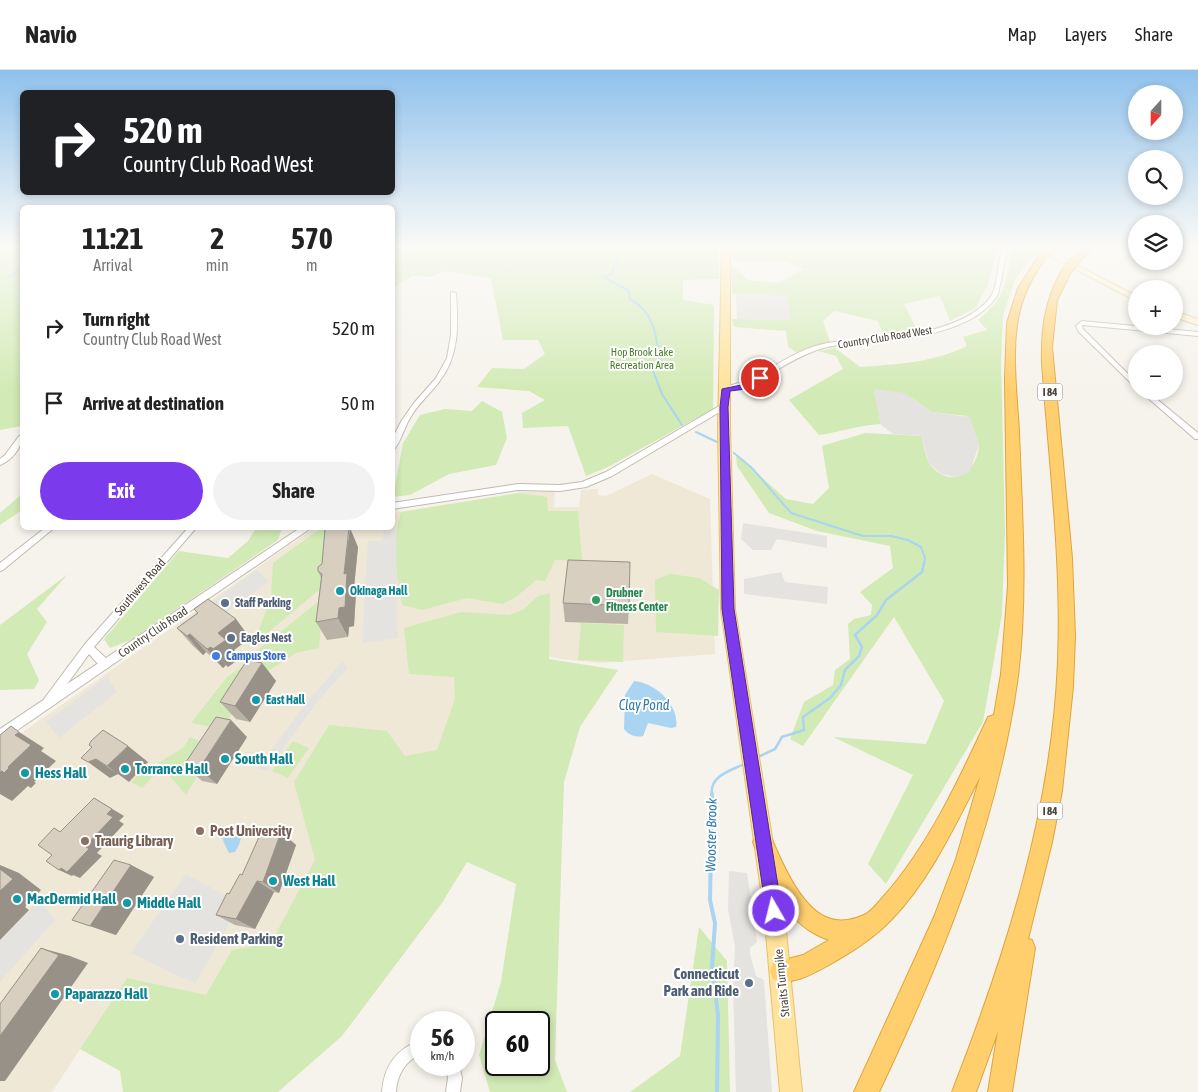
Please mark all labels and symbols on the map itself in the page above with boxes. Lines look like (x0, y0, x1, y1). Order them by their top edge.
north arrow (1128, 85, 1182, 140)
street label: Country Club Road West (837, 324, 933, 350)
park label: Hop Brook Lake Recreation Area (610, 346, 674, 371)
pin (739, 357, 781, 399)
road number: I 84 (1038, 384, 1062, 401)
street label: Southwest Road (112, 556, 168, 618)
place label: Okinaga Hall (350, 584, 408, 598)
marker: Okinaga Hall (334, 585, 346, 597)
place label: Drubner Fitness Center (606, 586, 668, 614)
marker: Drubner Fitness Center (590, 594, 602, 606)
place label: Staff Parking (235, 596, 292, 610)
marker: Staff Parking (219, 597, 231, 609)
street label: Country Club Road (116, 604, 190, 660)
place label: Eagles Nest (241, 631, 292, 645)
marker: Eagles Nest (225, 632, 237, 644)
place label: Campus Store (226, 649, 287, 663)
marker: Campus Store (210, 650, 222, 662)
place label: East Hall (266, 693, 306, 707)
marker: East Hall (250, 694, 262, 706)
water label: Clay Pond (619, 697, 670, 713)
place label: South Hall (235, 750, 294, 767)
marker: South Hall (219, 753, 231, 765)
place label: Torrance Hall (135, 760, 210, 777)
marker: Torrance Hall (119, 763, 131, 775)
place label: Hess Hall (35, 764, 88, 781)
marker: Hess Hall (19, 767, 31, 779)
water label: Wooster Brook (702, 797, 720, 872)
road number: I 84 (1038, 802, 1062, 819)
place label: Post University (210, 822, 293, 839)
marker: Post University (194, 825, 206, 837)
place label: Traurig Library (95, 832, 174, 849)
marker: Traurig Library (79, 835, 91, 847)
place label: West Hall (282, 872, 337, 889)
marker: West Hall (267, 875, 279, 887)
position arrow (747, 884, 799, 936)
place label: MacDermid Hall (27, 890, 117, 907)
marker: MacDermid Hall (11, 893, 23, 905)
place label: Middle Hall (137, 894, 202, 911)
marker: Middle Hall (121, 897, 133, 909)
place label: Resident Parking (190, 930, 283, 947)
marker: Resident Parking (174, 933, 186, 945)
street label: Straits Turnpike (771, 948, 793, 1018)
place label: Connecticut Park and Ride (664, 965, 740, 999)
marker: Connecticut Park and Ride (743, 977, 755, 989)
place label: Paparazzo Hall (65, 985, 149, 1002)
marker: Paparazzo Hall (49, 988, 61, 1000)
speed limit sign: 60 (485, 1011, 550, 1076)

